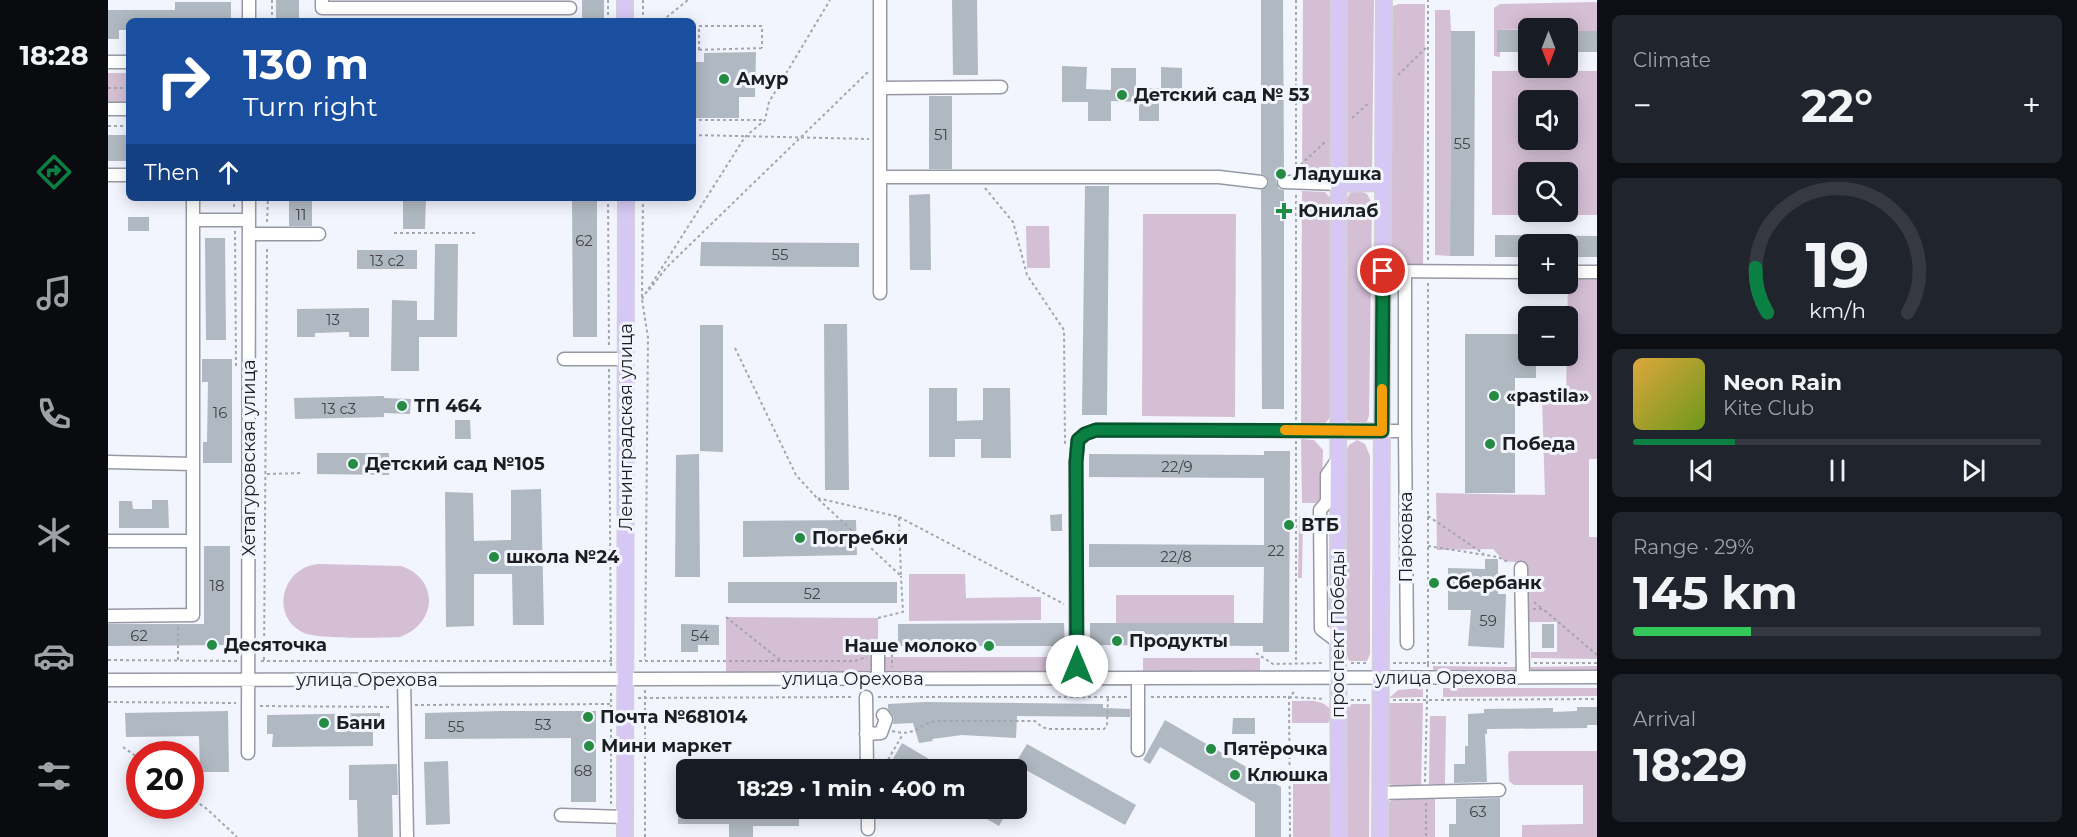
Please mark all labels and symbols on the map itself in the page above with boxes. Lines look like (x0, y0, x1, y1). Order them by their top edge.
north arrow (1518, 18, 1578, 78)
place label: Амур (736, 68, 789, 90)
marker: Амур (717, 72, 731, 86)
place label: Детский сад № 53 (1134, 84, 1310, 106)
marker: Детский сад № 53 (1115, 88, 1129, 102)
house number: 51 (934, 125, 948, 144)
house number: 55 (1454, 134, 1470, 153)
place label: Ладушка (1293, 163, 1382, 185)
marker: Ладушка (1274, 167, 1288, 181)
place label: Юнилаб (1298, 200, 1378, 222)
marker: Юнилаб (1275, 202, 1293, 220)
house number: 11 (296, 205, 306, 224)
house number: 62 (575, 231, 593, 250)
house number: 55 (772, 245, 788, 264)
pin (1357, 245, 1408, 296)
house number: 13 с2 (370, 251, 404, 270)
house number: 13 (326, 310, 340, 329)
street label: Ленинградская улица (615, 323, 637, 531)
street label: Хетагуровская улица (238, 360, 260, 556)
place label: «pastila» (1506, 385, 1589, 407)
marker: «pastila» (1487, 389, 1501, 403)
place label: ТП 464 (414, 395, 482, 417)
house number: 13 с3 (322, 399, 356, 418)
marker: ТП 464 (395, 399, 409, 413)
house number: 16 (213, 403, 227, 422)
place label: Победа (1502, 433, 1575, 455)
marker: Победа (1483, 437, 1497, 451)
place label: Детский сад №105 (365, 453, 545, 475)
marker: Детский сад №105 (346, 457, 360, 471)
house number: 22/9 (1161, 457, 1193, 476)
street label: Парковка (1395, 491, 1417, 583)
place label: ВТБ (1301, 514, 1339, 536)
marker: ВТБ (1282, 518, 1296, 532)
place label: Погребки (812, 527, 908, 549)
marker: Погребки (793, 531, 807, 545)
house number: 22 (1267, 541, 1285, 560)
place label: школа №24 (506, 546, 620, 568)
house number: 22/8 (1160, 547, 1192, 566)
marker: школа №24 (487, 550, 501, 564)
street label: проспект Победы (1327, 550, 1349, 718)
place label: Сбербанк (1446, 572, 1542, 594)
house number: 18 (210, 576, 225, 595)
marker: Сбербанк (1427, 576, 1441, 590)
house number: 52 (804, 584, 820, 603)
house number: 59 (1479, 611, 1497, 630)
house number: 62 (130, 626, 148, 645)
house number: 54 (691, 626, 709, 645)
place label: Продукты (1129, 630, 1228, 652)
place label: Десяточка (224, 634, 327, 656)
position arrow (1045, 634, 1109, 698)
marker: Продукты (1110, 634, 1124, 648)
place label: Наше молоко (844, 635, 977, 657)
marker: Десяточка (205, 638, 219, 652)
marker: Наше молоко (982, 639, 996, 653)
street label: улица Орехова (1374, 667, 1517, 689)
street label: улица Орехова (781, 668, 924, 690)
street label: улица Орехова (295, 669, 438, 691)
place label: Почта №681014 (600, 706, 748, 728)
marker: Почта №681014 (581, 710, 595, 724)
place label: Бани (336, 712, 385, 734)
house number: 53 (535, 715, 551, 734)
marker: Бани (317, 716, 331, 730)
house number: 55 (448, 717, 464, 736)
place label: Мини маркет (601, 735, 732, 757)
place label: Пятёрочка (1223, 738, 1328, 760)
marker: Мини маркет (582, 739, 596, 753)
speed limit sign: 20 (126, 741, 204, 819)
marker: Пятёрочка (1204, 742, 1218, 756)
house number: 68 (574, 761, 592, 780)
place label: Клюшка (1247, 764, 1328, 786)
marker: Клюшка (1228, 768, 1242, 782)
house number: 63 (1469, 802, 1487, 821)

